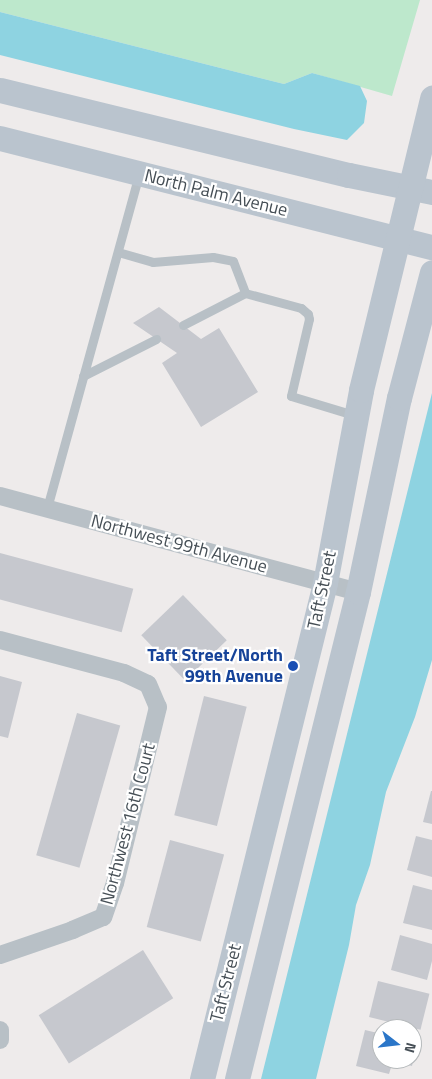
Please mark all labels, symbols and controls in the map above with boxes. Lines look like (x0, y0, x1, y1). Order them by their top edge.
street label: North Palm Avenue (142, 165, 290, 221)
street label: Northwest 99th Avenue (89, 510, 269, 578)
street label: Taft Street (303, 549, 341, 631)
place label: Taft Street/North 99th Avenue (147, 645, 283, 688)
marker: Taft Street/North 99th Avenue (287, 660, 299, 672)
street label: Northwest 16th Court (96, 741, 160, 907)
street label: Taft Street (206, 942, 246, 1024)
north arrow (372, 1019, 422, 1069)
text: N (400, 1040, 422, 1056)

